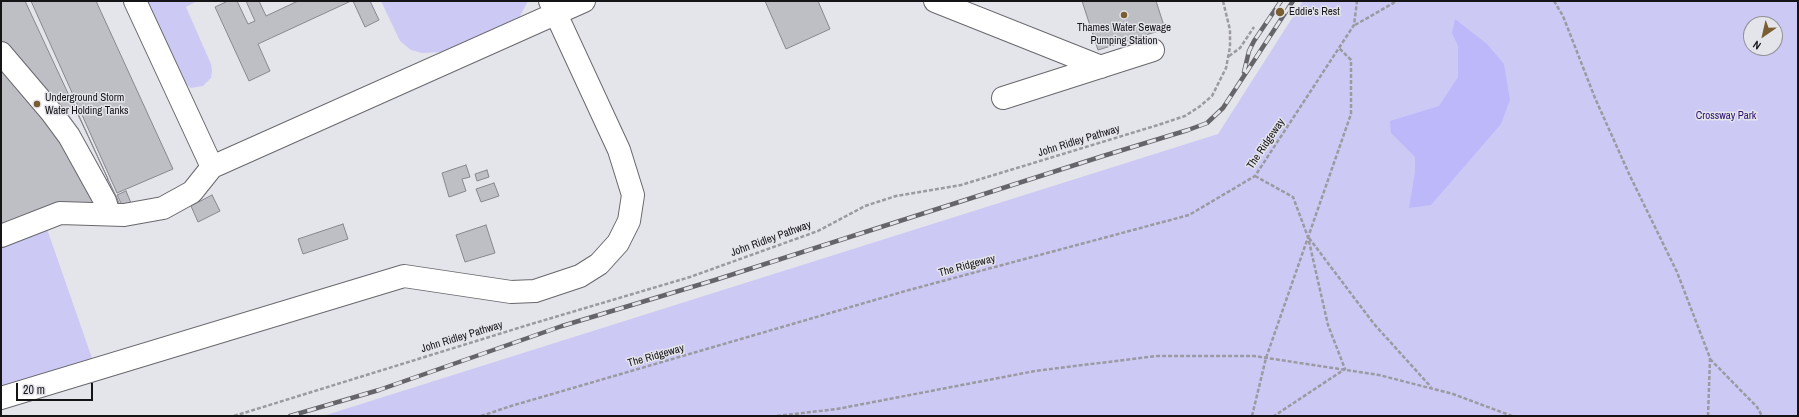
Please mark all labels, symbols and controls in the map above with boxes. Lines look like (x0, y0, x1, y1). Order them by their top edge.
place label: Eddie's Rest (1289, 5, 1340, 19)
marker: Eddie's Rest (1274, 6, 1286, 18)
marker: Thames Water Sewage Pumping Station (1119, 10, 1129, 20)
north arrow (1743, 16, 1783, 56)
place label: Thames Water Sewage Pumping Station (1077, 21, 1171, 47)
text: N (1750, 37, 1763, 53)
place label: Underground Storm Water Holding Tanks (45, 91, 129, 117)
marker: Underground Storm Water Holding Tanks (32, 99, 42, 109)
park label: Crossway Park (1696, 109, 1756, 123)
street label: The Ridgeway (1244, 116, 1288, 172)
street label: John Ridley Pathway (1037, 122, 1121, 160)
street label: John Ridley Pathway (729, 218, 813, 260)
street label: The Ridgeway (937, 252, 997, 280)
street label: John Ridley Pathway (420, 318, 504, 356)
street label: The Ridgeway (626, 342, 686, 370)
scale bar (18, 375, 95, 401)
text: 20 m (23, 382, 45, 398)

